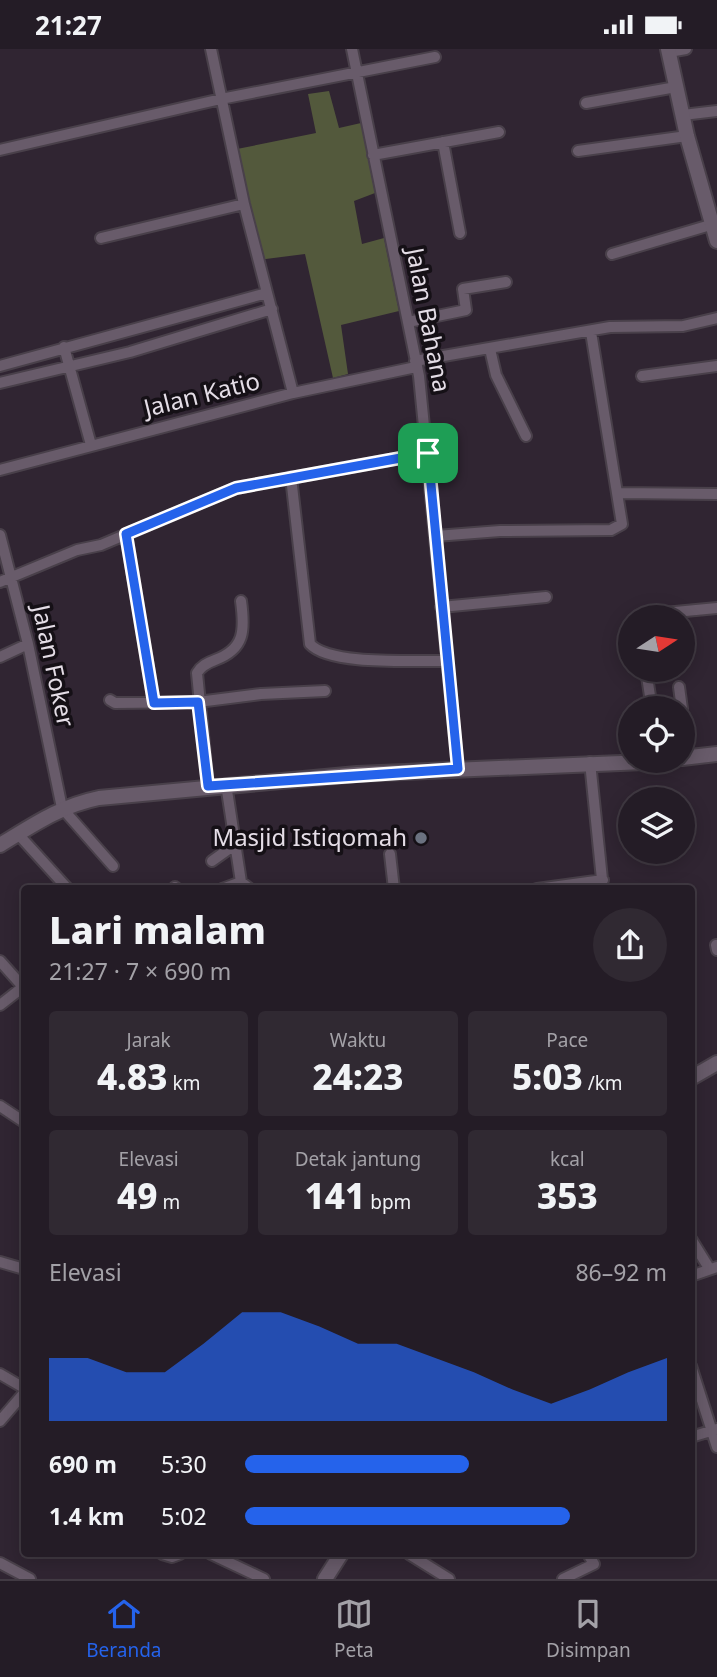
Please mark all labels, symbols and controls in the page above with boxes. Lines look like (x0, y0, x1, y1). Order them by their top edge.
text: 21:27 (35, 7, 102, 43)
street label: Jalan Bahana (399, 243, 460, 395)
street label: Jalan Katio (138, 363, 263, 424)
pin (398, 423, 458, 483)
icon: arrive (409, 434, 447, 472)
street label: Jalan Foker (25, 600, 84, 730)
north arrow (618, 605, 695, 683)
map controls (618, 605, 695, 864)
button: locate (618, 696, 695, 773)
button: layers (618, 787, 695, 864)
place label: Masjid Istiqomah (212, 820, 407, 853)
marker: Masjid Istiqomah (413, 830, 429, 846)
text: Lari malam (49, 903, 266, 955)
button: share (593, 908, 667, 982)
text: 21:27 · 7 × 690 m (49, 955, 231, 987)
text: Jarak (127, 1027, 171, 1053)
text: Waktu (330, 1027, 386, 1053)
text: Pace (546, 1027, 588, 1053)
text: 4.83 (97, 1053, 168, 1100)
text: 24:23 (313, 1053, 403, 1100)
text: 5:03 (512, 1053, 583, 1100)
text: km (168, 1070, 200, 1096)
text: /km (583, 1070, 623, 1096)
text: Elevasi (119, 1146, 179, 1172)
text: Detak jantung (295, 1146, 421, 1172)
text: kcal (550, 1146, 585, 1172)
text: 49 (117, 1172, 158, 1219)
text: 141 (305, 1172, 365, 1219)
text: 353 (537, 1172, 598, 1219)
text: m (158, 1189, 180, 1215)
text: bpm (365, 1189, 411, 1215)
text: Elevasi (49, 1256, 122, 1288)
text: 86–92 m (575, 1256, 667, 1288)
text: 690 m (49, 1448, 117, 1480)
text: 5:30 (161, 1448, 207, 1480)
text: 1.4 km (49, 1500, 124, 1532)
text: 5:02 (161, 1500, 207, 1532)
tab: Beranda (86, 1595, 162, 1663)
tab: Peta (334, 1595, 374, 1663)
tab: Disimpan (546, 1595, 631, 1663)

